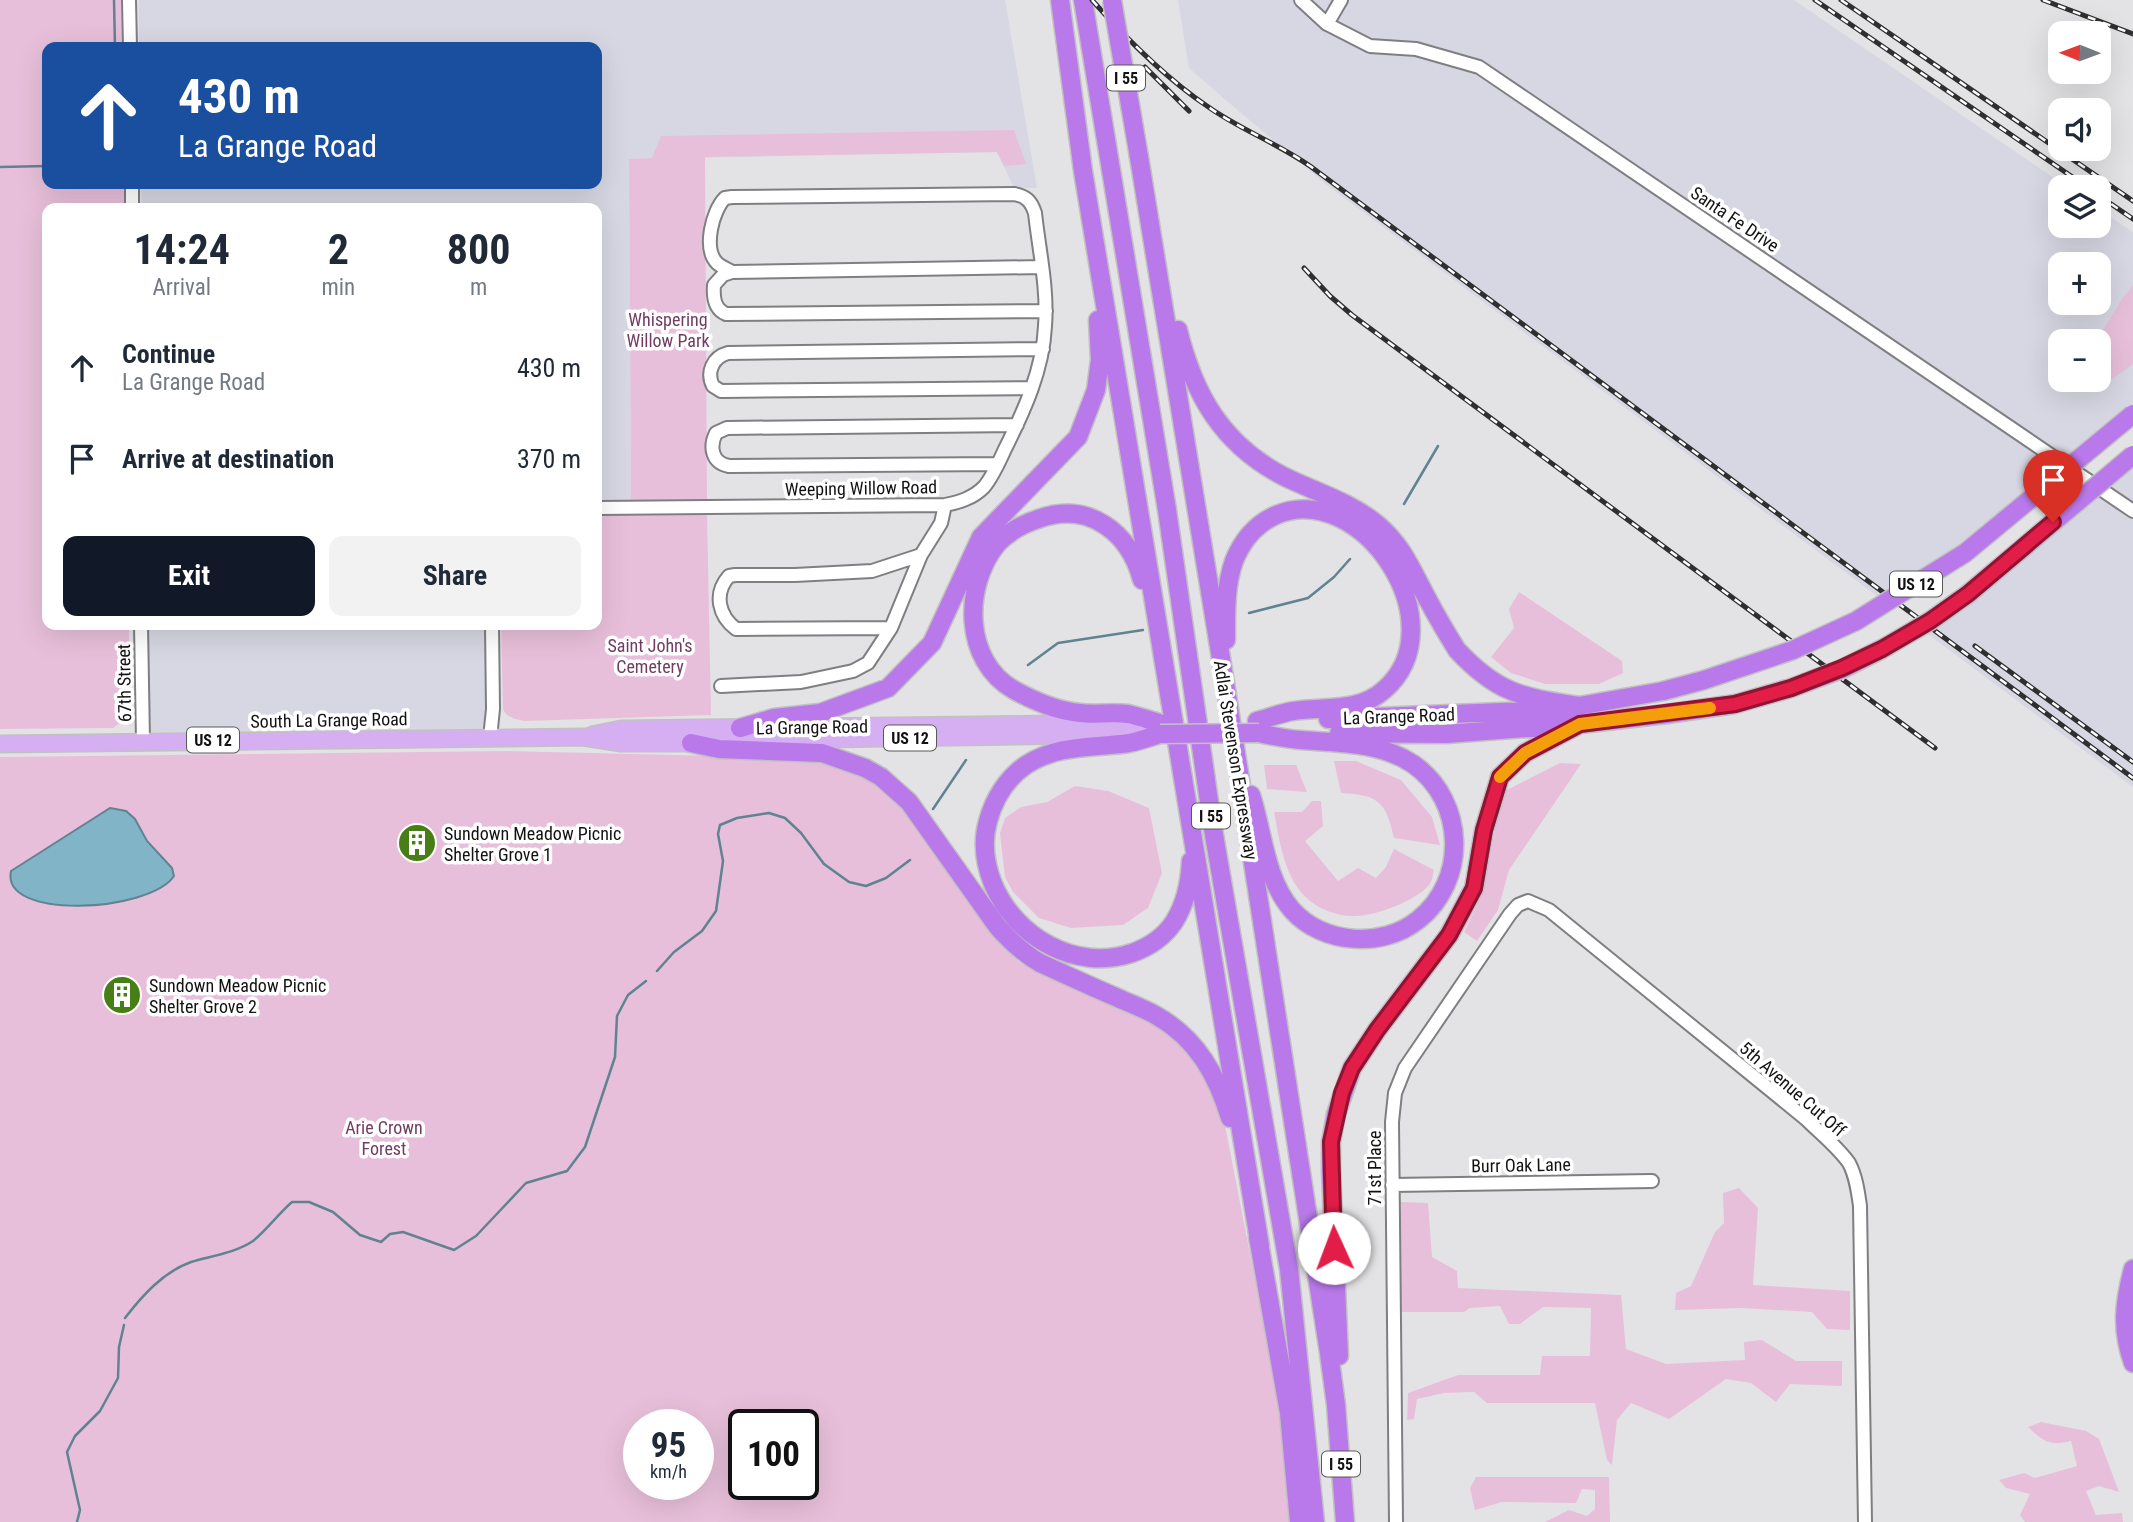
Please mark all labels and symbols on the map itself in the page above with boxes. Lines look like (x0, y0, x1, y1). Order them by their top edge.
north arrow (2048, 21, 2110, 84)
road number: I 55 (1107, 66, 1145, 90)
street label: Santa Fe Drive (1687, 182, 1783, 256)
park label: Whispering Willow Park (626, 309, 710, 351)
pin (2023, 450, 2083, 522)
street label: Weeping Willow Road (785, 476, 937, 500)
road number: US 12 (1890, 572, 1942, 596)
park label: Saint John's Cemetery (607, 635, 693, 677)
street label: 67th Street (113, 644, 135, 722)
street label: Adlai Stevenson Expressway (1210, 659, 1262, 862)
street label: La Grange Road (1343, 704, 1455, 728)
street label: South La Grange Road (250, 708, 408, 732)
street label: La Grange Road (756, 716, 868, 738)
road number: US 12 (884, 726, 936, 750)
road number: US 12 (187, 727, 239, 752)
road number: I 55 (1192, 804, 1230, 828)
building icon: Sundown Meadow Picnic Shelter Grove 1 (396, 822, 438, 864)
place label: Sundown Meadow Picnic Shelter Grove 1 (444, 823, 621, 865)
building icon: Sundown Meadow Picnic Shelter Grove 2 (101, 974, 143, 1016)
place label: Sundown Meadow Picnic Shelter Grove 2 (149, 975, 326, 1017)
street label: 5th Avenue Cut Off (1736, 1037, 1851, 1141)
park label: Arie Crown Forest (345, 1117, 423, 1159)
street label: 71st Place (1364, 1131, 1385, 1205)
street label: Burr Oak Lane (1471, 1154, 1571, 1176)
position arrow (1297, 1211, 1371, 1285)
speed limit sign: 100 (728, 1409, 819, 1500)
road number: I 55 (1322, 1452, 1360, 1476)

